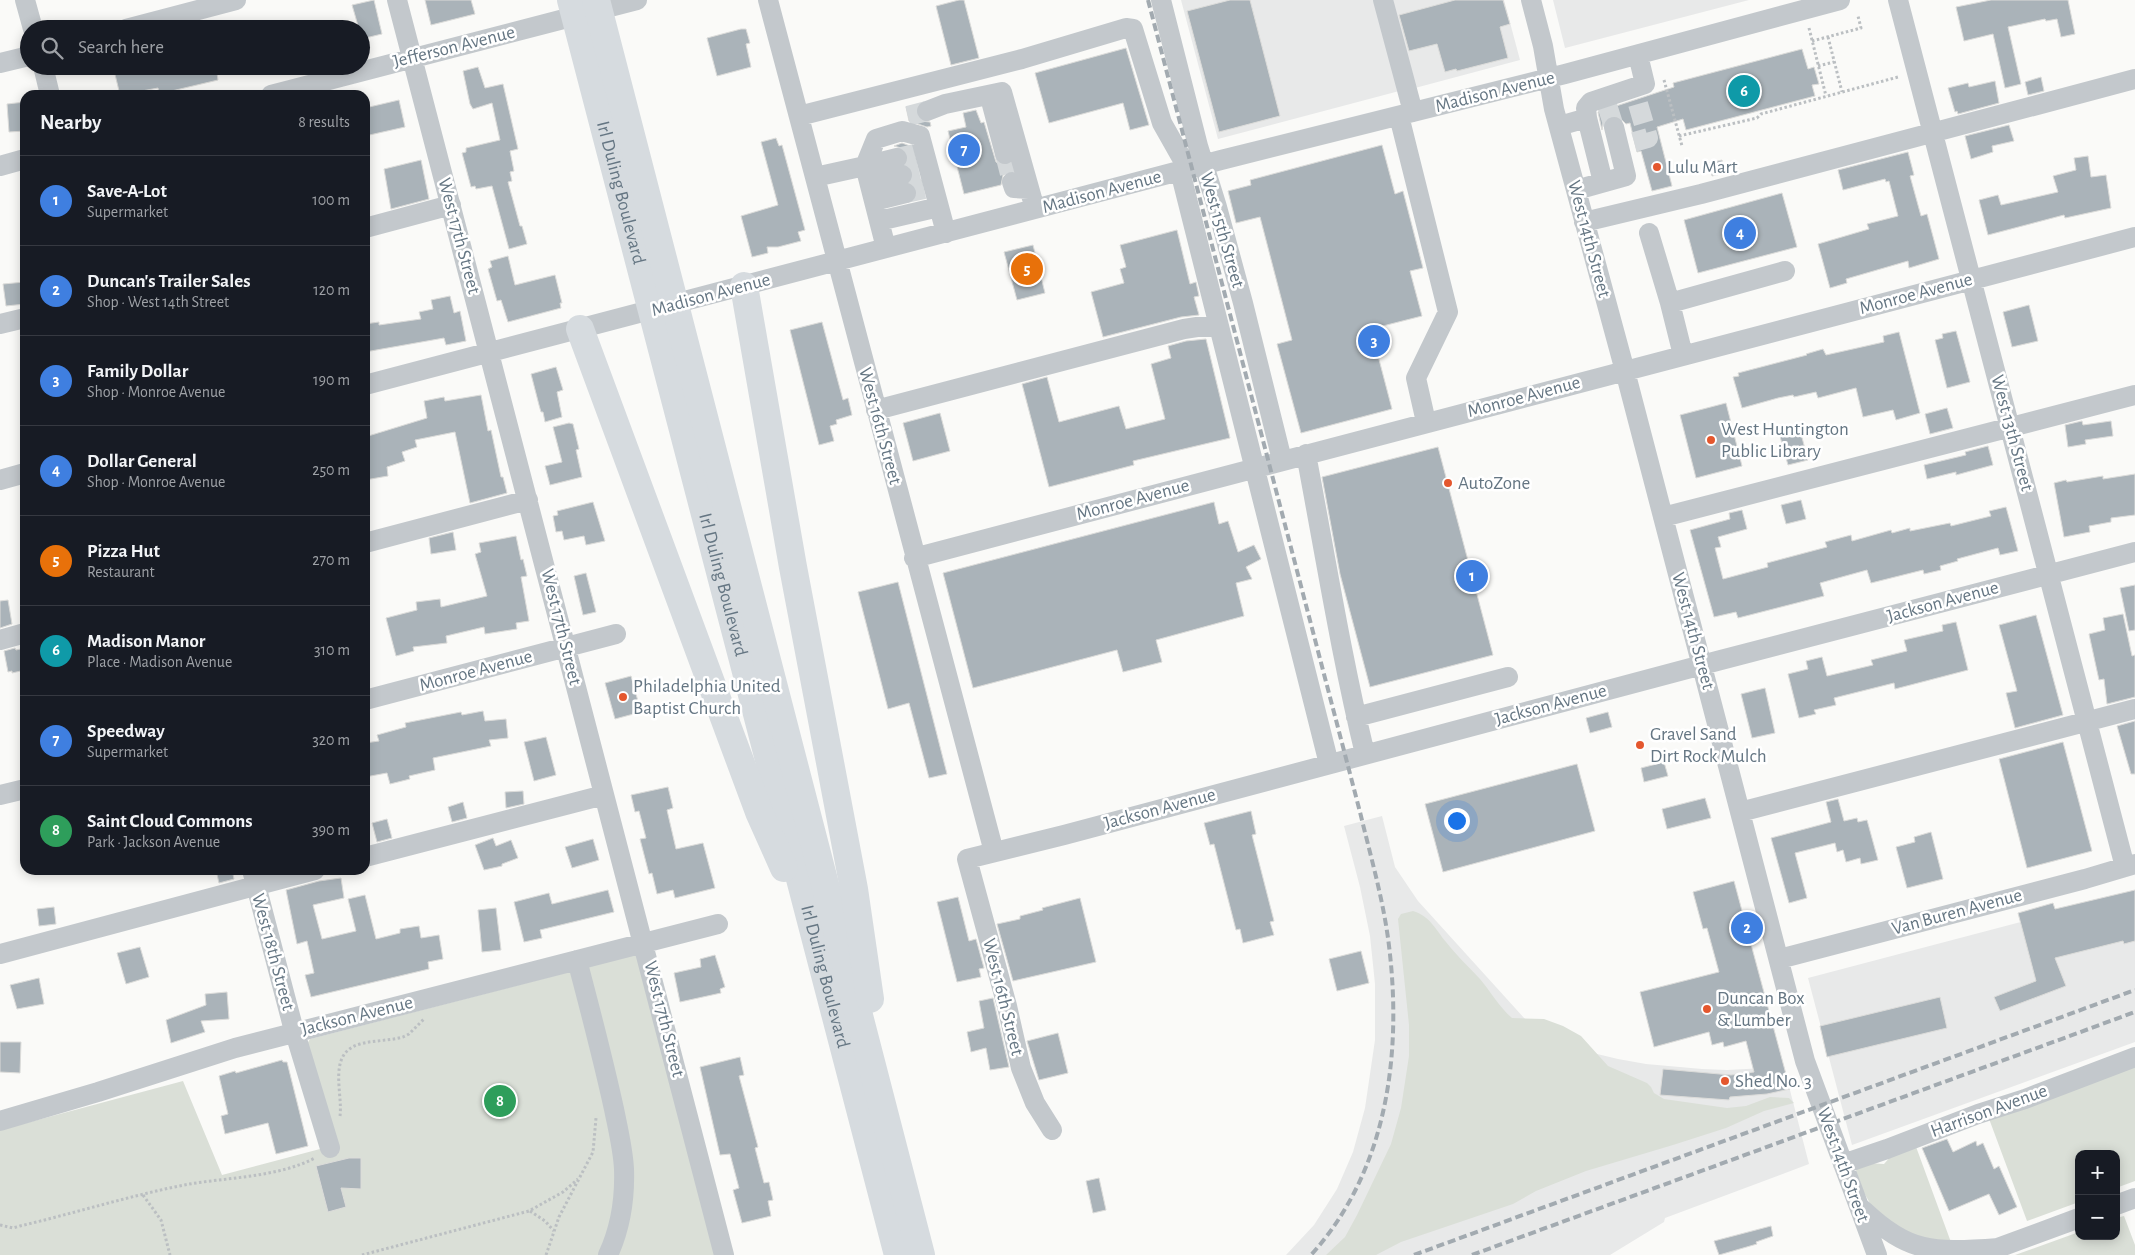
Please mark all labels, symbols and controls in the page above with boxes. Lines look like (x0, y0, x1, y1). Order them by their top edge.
search box (20, 20, 370, 75)
street label: Jefferson Avenue (391, 23, 517, 71)
icon: search (38, 34, 66, 62)
text: Search here (78, 38, 164, 57)
street label: Madison Avenue (1433, 68, 1557, 116)
pin: 6 (1728, 72, 1760, 110)
text: Nearby (40, 112, 101, 133)
text: 8 results (298, 114, 350, 130)
street label: Irl Duling Boulevard (593, 119, 649, 266)
pin: 7 (948, 131, 980, 169)
place label: Lulu Mart (1667, 158, 1738, 177)
marker: Lulu Mart (1651, 161, 1663, 173)
street label: Madison Avenue (1040, 167, 1164, 217)
street label: West 15th Street (1196, 170, 1248, 290)
street label: West 17th Street (434, 176, 484, 296)
street label: West 14th Street (1564, 178, 1614, 300)
text: Save-A-Lot (87, 182, 167, 201)
text: 1 (53, 192, 59, 208)
text: 100 m (312, 192, 350, 208)
text: Supermarket (87, 204, 168, 220)
pin: 4 (1724, 214, 1756, 252)
pin: 5 (1011, 250, 1043, 288)
street label: Madison Avenue (649, 270, 773, 320)
street label: Monroe Avenue (1857, 270, 1975, 318)
text: Duncan's Trailer Sales (87, 272, 250, 291)
text: 2 (52, 282, 60, 298)
text: 120 m (313, 282, 350, 298)
text: Shop · West 14th Street (87, 294, 229, 310)
pin: 3 (1358, 322, 1390, 360)
text: Family Dollar (87, 362, 188, 381)
street label: West 16th Street (855, 365, 905, 487)
text: 3 (53, 372, 59, 388)
text: 190 m (313, 372, 350, 388)
street label: Monroe Avenue (1465, 373, 1583, 421)
street label: West 13th Street (1987, 373, 2037, 493)
text: Shop · Monroe Avenue (87, 384, 225, 400)
place label: West Huntington Public Library (1721, 420, 1849, 461)
marker: West Huntington Public Library (1705, 434, 1717, 446)
text: Dollar General (87, 452, 197, 471)
text: 4 (52, 462, 60, 478)
text: 250 m (312, 462, 350, 478)
text: Shop · Monroe Avenue (87, 474, 225, 490)
place label: AutoZone (1458, 474, 1530, 493)
street label: Monroe Avenue (1074, 476, 1192, 524)
marker: AutoZone (1442, 477, 1454, 489)
street label: Irl Duling Boulevard (696, 511, 751, 658)
text: Pizza Hut (87, 542, 160, 561)
text: 5 (53, 552, 59, 568)
text: 270 m (312, 552, 350, 568)
pin: 1 (1456, 557, 1488, 595)
text: Restaurant (87, 564, 155, 580)
street label: West 17th Street (537, 567, 585, 687)
street label: West 14th Street (1668, 570, 1718, 692)
street label: Jackson Avenue (1885, 578, 2001, 626)
text: Madison Manor (87, 632, 205, 651)
text: 6 (52, 642, 60, 658)
text: 310 m (314, 642, 350, 658)
street label: Monroe Avenue (417, 647, 535, 695)
text: Place · Madison Avenue (87, 654, 232, 670)
place label: Philadelphia United Baptist Church (633, 677, 781, 718)
street label: Jackson Avenue (1493, 681, 1609, 729)
marker: Philadelphia United Baptist Church (617, 691, 629, 703)
text: Speedway (87, 722, 165, 741)
place label: Gravel Sand Dirt Rock Mulch (1650, 725, 1767, 766)
text: 7 (53, 732, 59, 748)
text: 320 m (312, 732, 350, 748)
marker: Gravel Sand Dirt Rock Mulch (1634, 739, 1646, 751)
text: Supermarket (87, 744, 168, 760)
street label: Jackson Avenue (1102, 785, 1218, 833)
your location (1444, 808, 1470, 834)
text: Saint Cloud Commons (87, 812, 253, 831)
text: 8 (52, 822, 60, 838)
text: 390 m (312, 822, 350, 838)
text: Park · Jackson Avenue (87, 834, 220, 850)
street label: Van Buren Avenue (1890, 885, 2024, 939)
street label: West 18th Street (248, 891, 298, 1013)
street label: Irl Duling Boulevard (798, 903, 853, 1050)
pin: 2 (1731, 909, 1763, 947)
street label: West 16th Street (979, 936, 1027, 1058)
street label: West 17th Street (640, 959, 688, 1079)
place label: Duncan Box & Lumber (1717, 989, 1805, 1030)
street label: Jackson Avenue (299, 993, 415, 1039)
marker: Duncan Box & Lumber (1701, 1003, 1713, 1015)
place label: Shed No. 3 (1735, 1072, 1812, 1091)
marker: Shed No. 3 (1719, 1075, 1731, 1087)
street label: Harrison Avenue (1928, 1081, 2050, 1141)
pin: 8 (484, 1082, 516, 1120)
street label: West 14th Street (1813, 1105, 1873, 1225)
map controls (2075, 1150, 2120, 1240)
button: + (2075, 1150, 2120, 1195)
button: − (2075, 1195, 2120, 1240)

